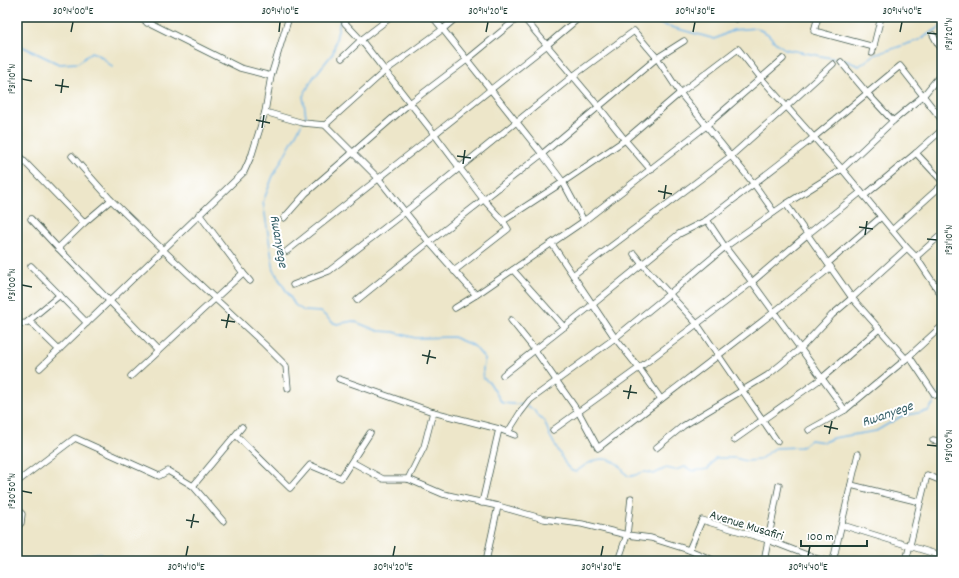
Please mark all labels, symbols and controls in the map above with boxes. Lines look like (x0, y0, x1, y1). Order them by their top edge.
text: 30°14'00"E (53, 5, 94, 19)
text: 30°14'10"E (261, 5, 299, 19)
text: 30°14'20"E (468, 5, 508, 19)
text: 30°14'30"E (675, 5, 715, 19)
text: 30°14'40"E (882, 5, 922, 19)
text: 1°31'20"N (943, 18, 957, 50)
text: 1°31'10"N (6, 64, 20, 94)
water label: Rwanyege (264, 214, 293, 270)
text: 1°31'10"N (943, 225, 957, 255)
text: 1°31'00"N (6, 268, 20, 302)
water label: Rwanyege (859, 397, 917, 433)
text: 1°31'00"N (943, 429, 957, 463)
text: 1°30'50"N (6, 473, 20, 509)
street label: Avenue Musafiri (707, 506, 786, 547)
scale bar (801, 522, 867, 548)
text: 100 m (807, 529, 834, 546)
text: 30°14'10"E (167, 561, 205, 575)
text: 30°14'20"E (373, 561, 413, 575)
text: 30°14'30"E (581, 561, 621, 575)
text: 30°14'40"E (788, 561, 828, 575)

